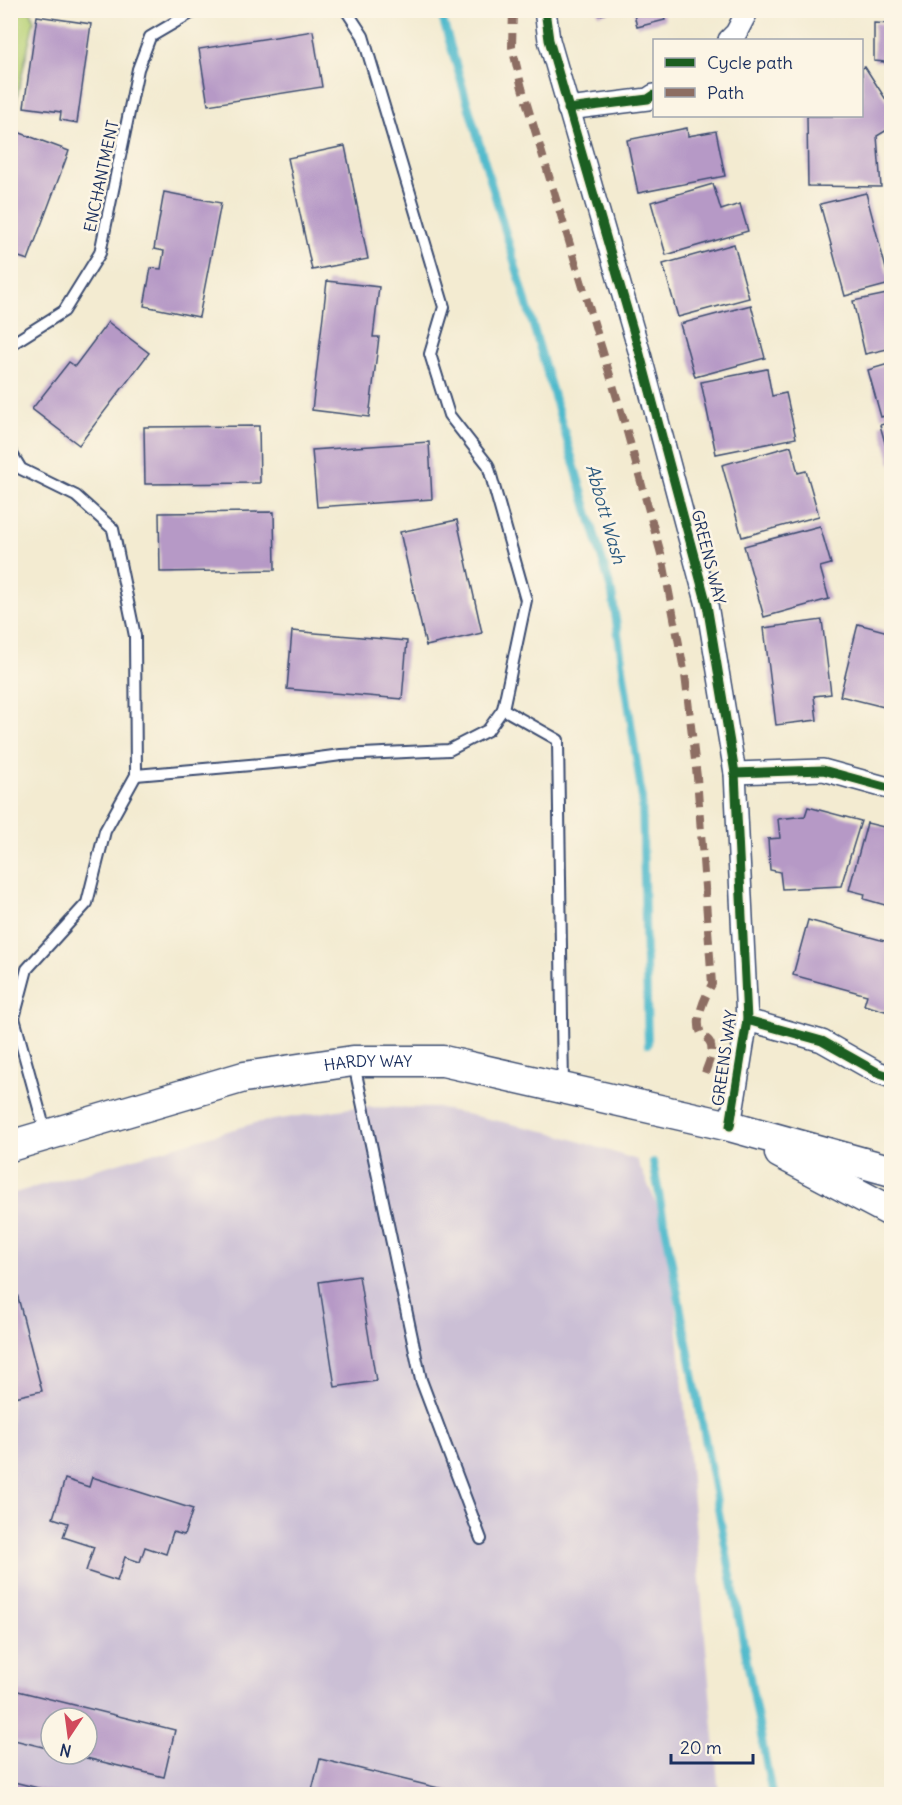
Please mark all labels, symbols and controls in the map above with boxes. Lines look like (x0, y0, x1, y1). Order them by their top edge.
legend (653, 39, 863, 117)
text: Cycle path (707, 51, 793, 74)
text: Path (707, 81, 744, 104)
street label: ENCHANTMENT (79, 118, 123, 234)
water label: Abbott Wash (581, 462, 631, 567)
street label: GREENS WAY (688, 508, 730, 607)
street label: GREENS WAY (707, 1009, 741, 1107)
street label: HARDY WAY (323, 1051, 412, 1075)
north arrow (39, 1706, 99, 1766)
scale bar (671, 1727, 754, 1765)
text: 20 m (680, 1736, 722, 1759)
text: N (58, 1740, 73, 1762)

